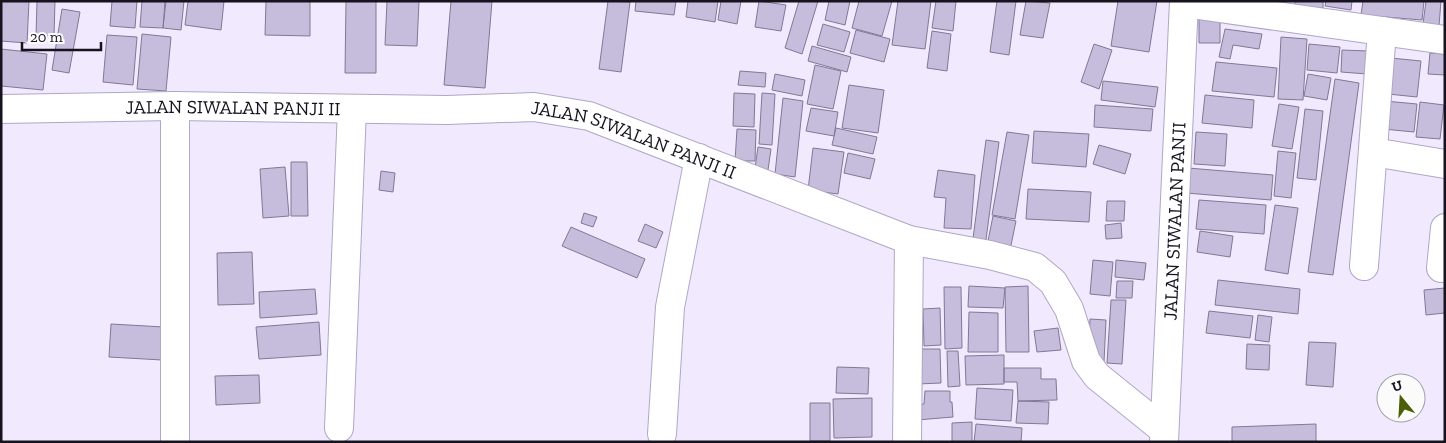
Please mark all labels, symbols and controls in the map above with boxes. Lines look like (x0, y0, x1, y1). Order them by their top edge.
scale bar (22, 20, 101, 52)
text: 20 m (30, 28, 63, 46)
street label: JALAN SIWALAN PANJI II (125, 95, 341, 120)
street label: JALAN SIWALAN PANJI II (529, 96, 739, 184)
street label: JALAN SIWALAN PANJI (1159, 122, 1190, 321)
north arrow (1376, 373, 1426, 423)
text: U (1390, 376, 1405, 396)

